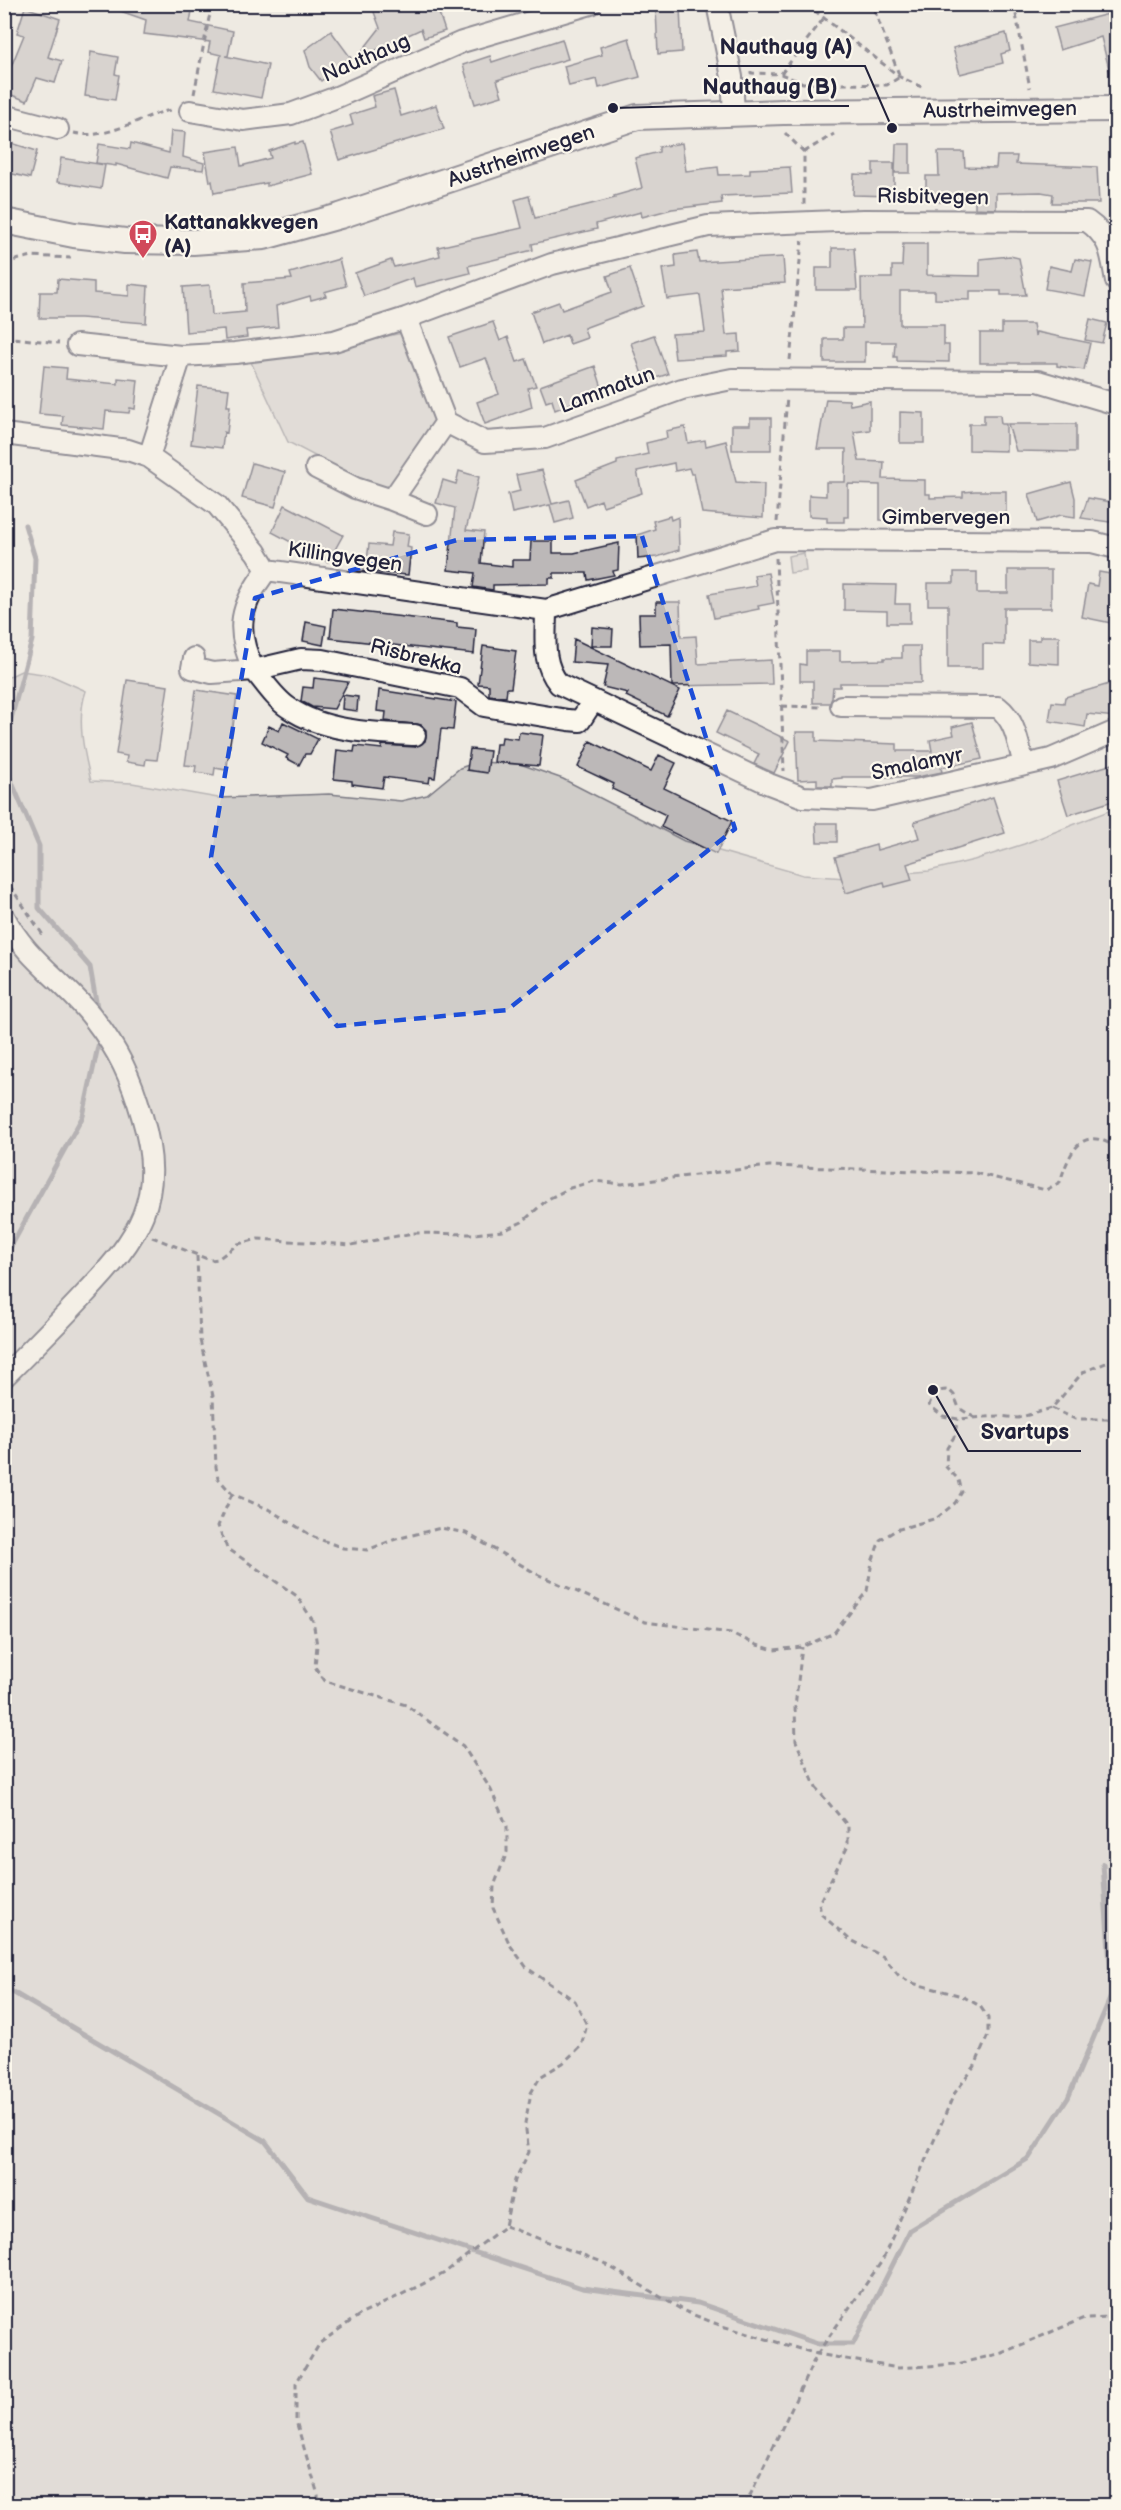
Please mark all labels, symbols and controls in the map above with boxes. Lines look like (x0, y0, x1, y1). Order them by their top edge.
callout: Nauthaug (A) (708, 26, 865, 66)
street label: Nauthaug (318, 28, 414, 88)
text: Nauthaug (A) (719, 34, 853, 61)
callout: Nauthaug (B) (690, 66, 849, 106)
text: Nauthaug (B) (702, 74, 838, 101)
street label: Austrheimvegen (923, 96, 1077, 124)
street label: Austrheimvegen (444, 119, 598, 193)
street label: Risbitvegen (877, 184, 989, 210)
place label: Kattanakkvegen (A) (164, 210, 318, 259)
bus stop icon: Kattanakkvegen (A) (127, 218, 159, 260)
street label: Lammatun (556, 361, 658, 419)
street label: Gimbervegen (882, 505, 1010, 530)
street label: Killingvegen (286, 537, 404, 577)
street label: Risbrekka (367, 634, 465, 680)
street label: Smalamyr (869, 742, 965, 786)
callout: Svartups (968, 1411, 1081, 1451)
text: Svartups (981, 1419, 1069, 1446)

